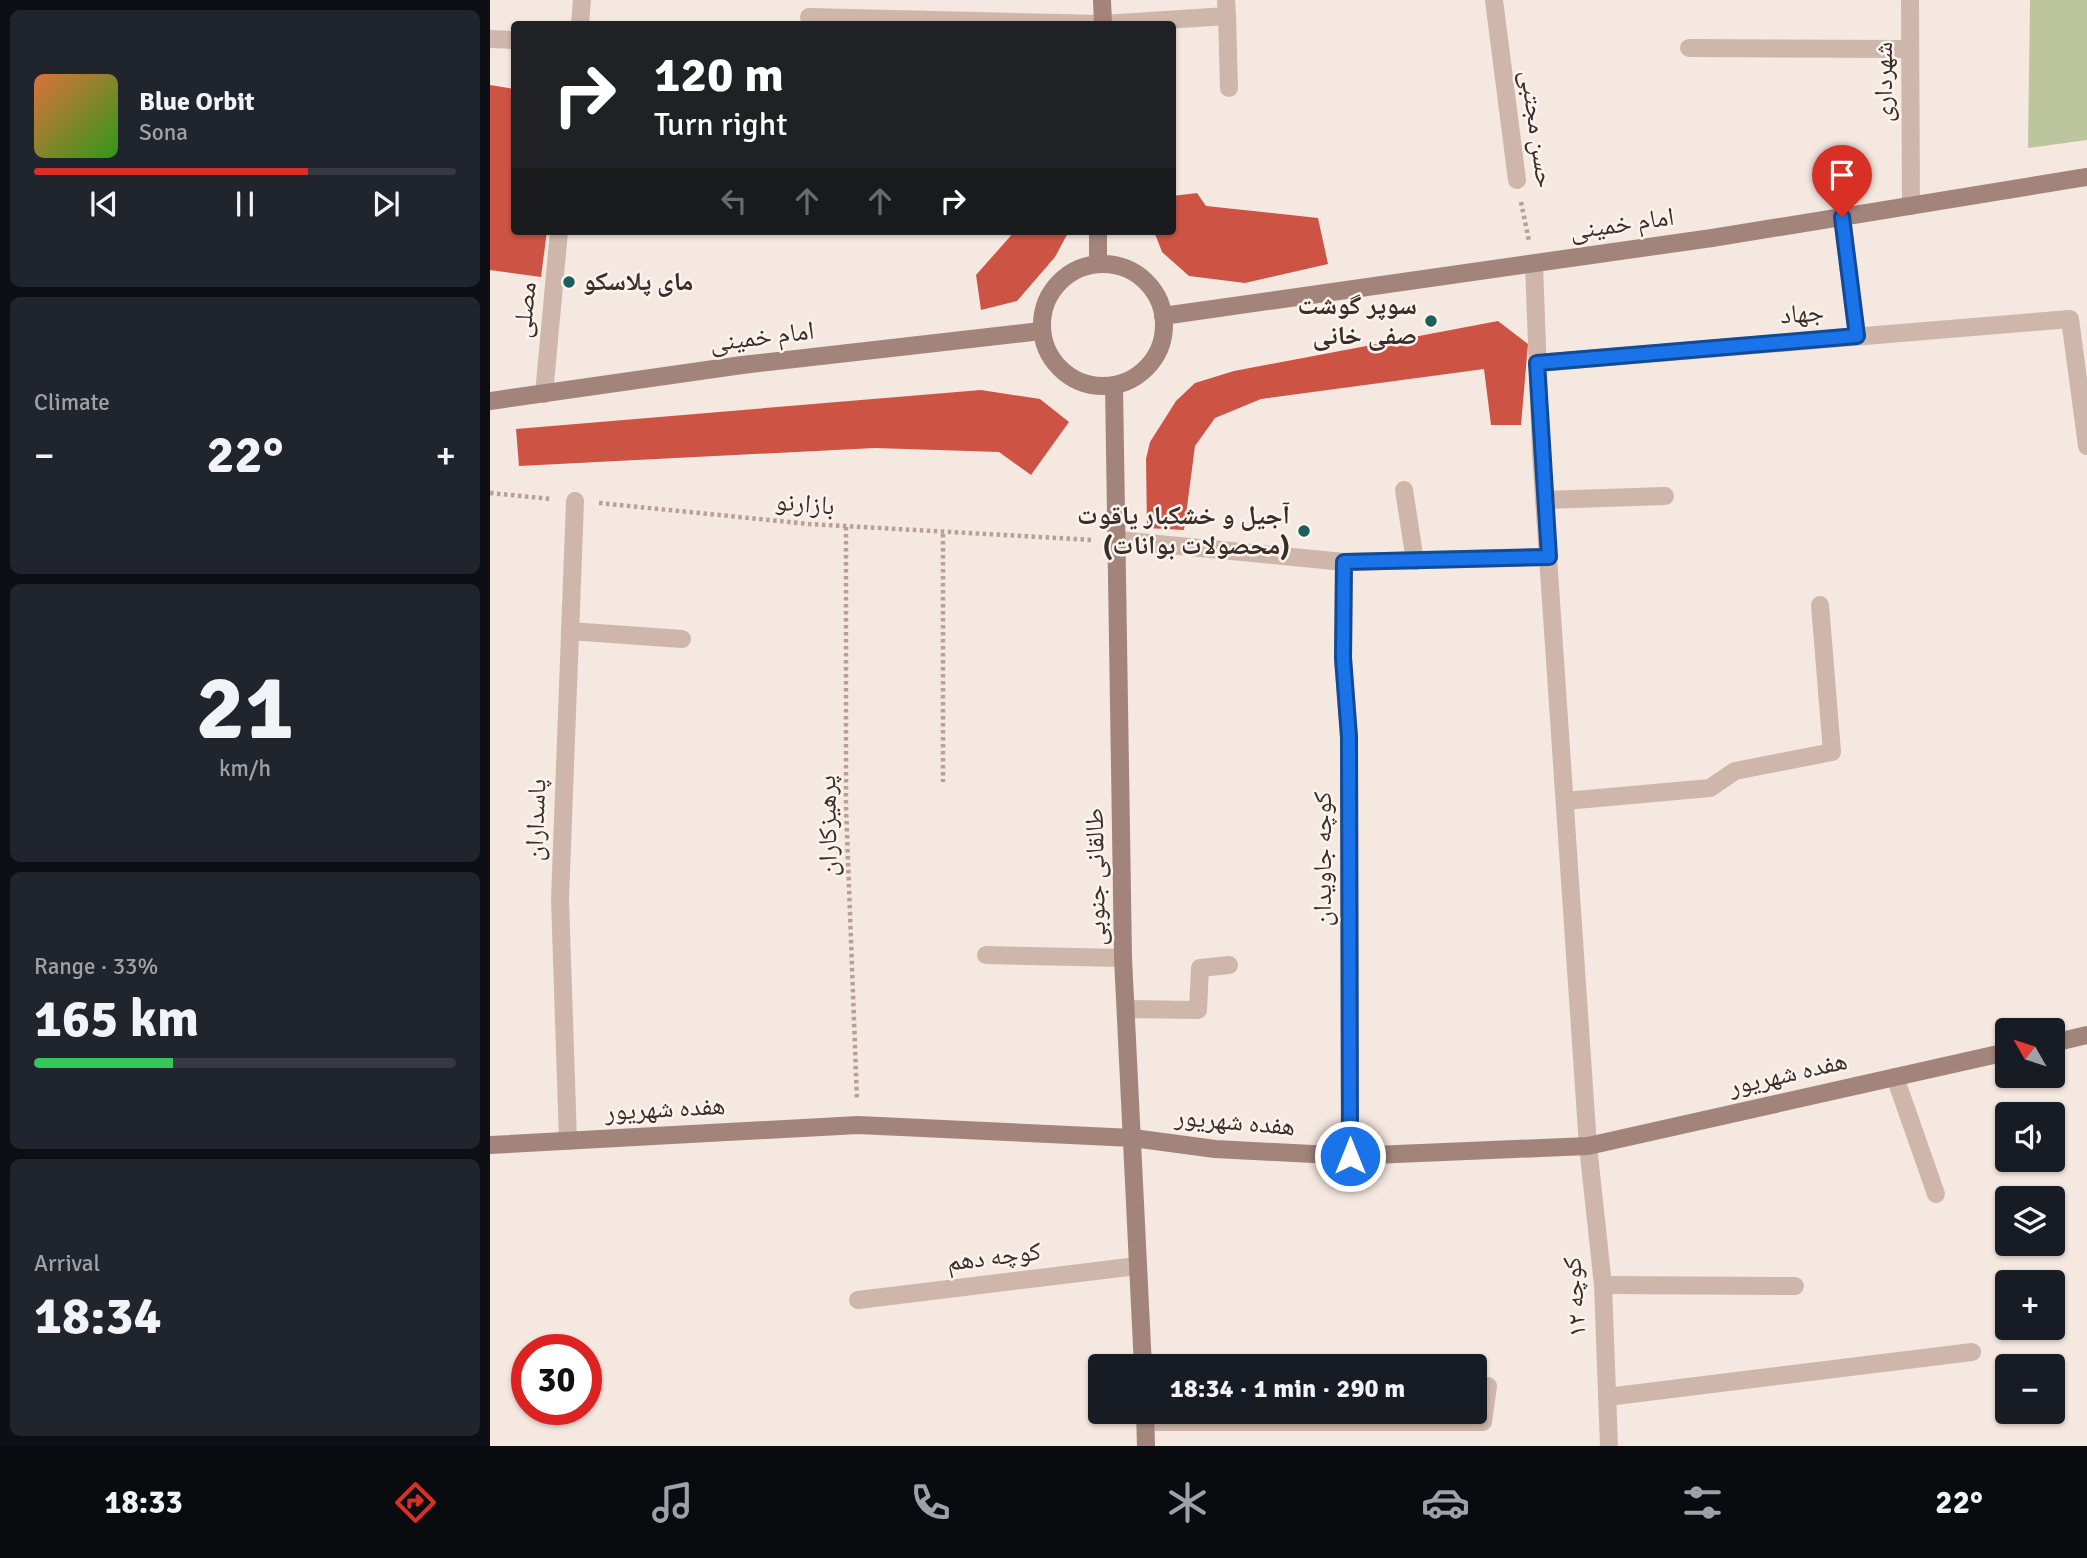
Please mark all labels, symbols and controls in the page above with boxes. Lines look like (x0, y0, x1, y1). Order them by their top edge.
street label: شهرداری (1868, 42, 1900, 122)
text: 120 m (654, 45, 784, 105)
icon: right (539, 49, 630, 140)
street label: حسن مجتبی (1513, 68, 1561, 190)
text: Blue Orbit (139, 86, 255, 118)
text: Turn right (654, 105, 787, 144)
text: Sona (139, 118, 188, 147)
pin (1812, 145, 1872, 217)
icon: arrive (1823, 156, 1861, 194)
icon: left (715, 182, 753, 220)
icon: ahead (788, 182, 826, 220)
icon: ahead (861, 182, 899, 220)
icon: right (934, 182, 972, 220)
icon: previous (85, 185, 123, 223)
icon: pause (226, 185, 264, 223)
icon: next (367, 185, 405, 223)
street label: امام خمینی (1568, 201, 1676, 248)
place label: مای پلاسکو (583, 266, 693, 298)
marker: مای پلاسکو (561, 274, 577, 290)
street label: مصلی (506, 280, 544, 340)
place label: سوپر گوشت صفی خانی (1298, 290, 1417, 352)
street label: جهاد (1779, 297, 1825, 331)
marker: سوپر گوشت صفی خانی (1423, 313, 1439, 329)
street label: امام خمینی (708, 315, 816, 360)
text: Climate (34, 388, 110, 417)
text: 22° (207, 423, 283, 487)
text: − (34, 432, 55, 479)
text: + (435, 432, 456, 479)
street label: بازارنو (774, 485, 836, 523)
place label: آجیل و خشکبار یاقوت (محصولات بوانات) (1077, 500, 1291, 562)
marker: آجیل و خشکبار یاقوت (محصولات بوانات) (1296, 523, 1312, 539)
text: 21 (196, 652, 294, 765)
text: km/h (219, 754, 271, 783)
street label: پرهیزکاران (811, 775, 845, 877)
street label: پاسداران (519, 778, 553, 862)
street label: کوچه جاویدان (1307, 791, 1339, 926)
street label: طالقانی جنوبی (1079, 808, 1113, 946)
text: Range · 33% (34, 952, 158, 981)
text: 165 km (34, 987, 199, 1051)
north arrow (1995, 1018, 2065, 1088)
map controls (1995, 1018, 2065, 1424)
street label: هفده شهریور (1725, 1045, 1850, 1103)
street label: هفده شهریور (603, 1090, 726, 1128)
street label: هفده شهریور (1173, 1101, 1296, 1143)
button: sound (1995, 1102, 2065, 1172)
position arrow (1313, 1119, 1387, 1193)
button: layers (1995, 1186, 2065, 1256)
street label: کوچه دهم (945, 1235, 1043, 1279)
text: Arrival (34, 1249, 100, 1278)
street label: کوچه ۱۲ (1556, 1256, 1594, 1338)
button: + (1995, 1270, 2065, 1340)
text: 18:34 (34, 1284, 162, 1348)
speed limit sign: 30 (511, 1334, 602, 1425)
button: − (1995, 1354, 2065, 1424)
text: 18:34 · 1 min · 290 m (1170, 1373, 1405, 1405)
icon: directions (391, 1478, 440, 1527)
icon: music (648, 1478, 697, 1527)
icon: phone (906, 1478, 955, 1527)
icon: climate (1163, 1478, 1212, 1527)
icon: car (1421, 1478, 1470, 1527)
icon: filters (1678, 1478, 1727, 1527)
text: 18:33 (104, 1483, 183, 1522)
text: 22° (1935, 1483, 1983, 1522)

